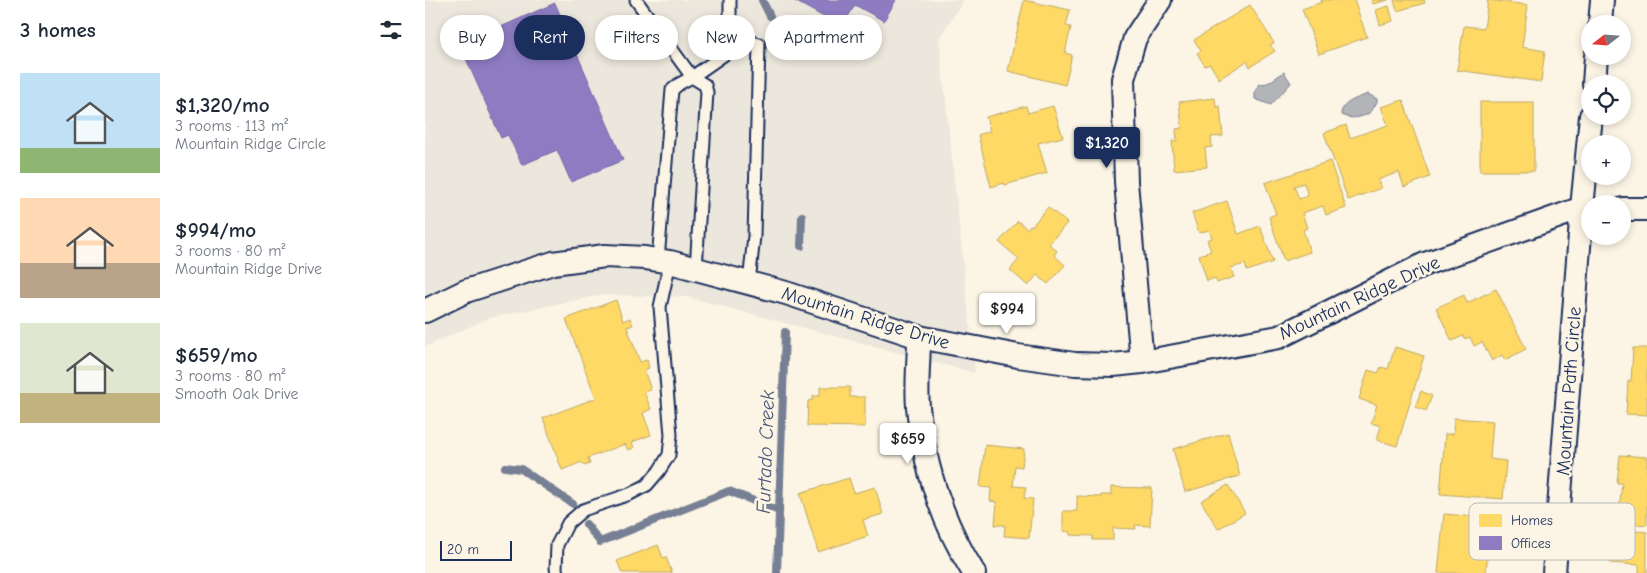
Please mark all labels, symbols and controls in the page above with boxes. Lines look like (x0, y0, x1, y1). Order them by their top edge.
chip: Buy (440, 15, 504, 60)
chip: Rent (514, 15, 585, 60)
chip: Filters (595, 15, 678, 60)
chip: New (688, 15, 755, 60)
chip: Apartment (765, 15, 882, 60)
north arrow (1581, 15, 1631, 65)
map controls (1581, 15, 1631, 245)
icon: filters (377, 16, 405, 44)
text: 3 homes (20, 18, 96, 42)
button: locate (1581, 75, 1631, 125)
icon: home (60, 93, 120, 153)
text: $1,320/mo (175, 93, 270, 117)
text: 3 rooms · 113 m² (175, 117, 288, 135)
pin: $1,320 (1066, 126, 1148, 169)
text: $1,320 (1085, 134, 1129, 152)
text: Mountain Ridge Circle (175, 135, 326, 153)
button: + (1581, 135, 1631, 185)
button: − (1581, 195, 1631, 245)
icon: home (60, 218, 120, 278)
text: $994/mo (175, 218, 256, 242)
text: 3 rooms · 80 m² (175, 242, 285, 260)
street label: Mountain Ridge Drive (1276, 251, 1443, 345)
text: Mountain Ridge Drive (175, 260, 322, 278)
street label: Mountain Ridge Drive (779, 282, 952, 354)
pin: $994 (977, 292, 1037, 335)
text: $994 (990, 300, 1024, 318)
street label: Mountain Path Circle (1552, 306, 1586, 476)
icon: home (60, 343, 120, 403)
text: $659/mo (175, 343, 258, 367)
text: 3 rooms · 80 m² (175, 367, 285, 385)
text: Smooth Oak Drive (175, 385, 298, 403)
water label: Furtado Creek (752, 390, 779, 514)
pin: $659 (878, 422, 938, 465)
text: $659 (891, 430, 925, 448)
legend (1469, 503, 1635, 560)
text: Homes (1511, 512, 1553, 529)
text: Offices (1511, 535, 1551, 552)
scale bar (440, 538, 513, 561)
text: 20 m (447, 541, 479, 558)

